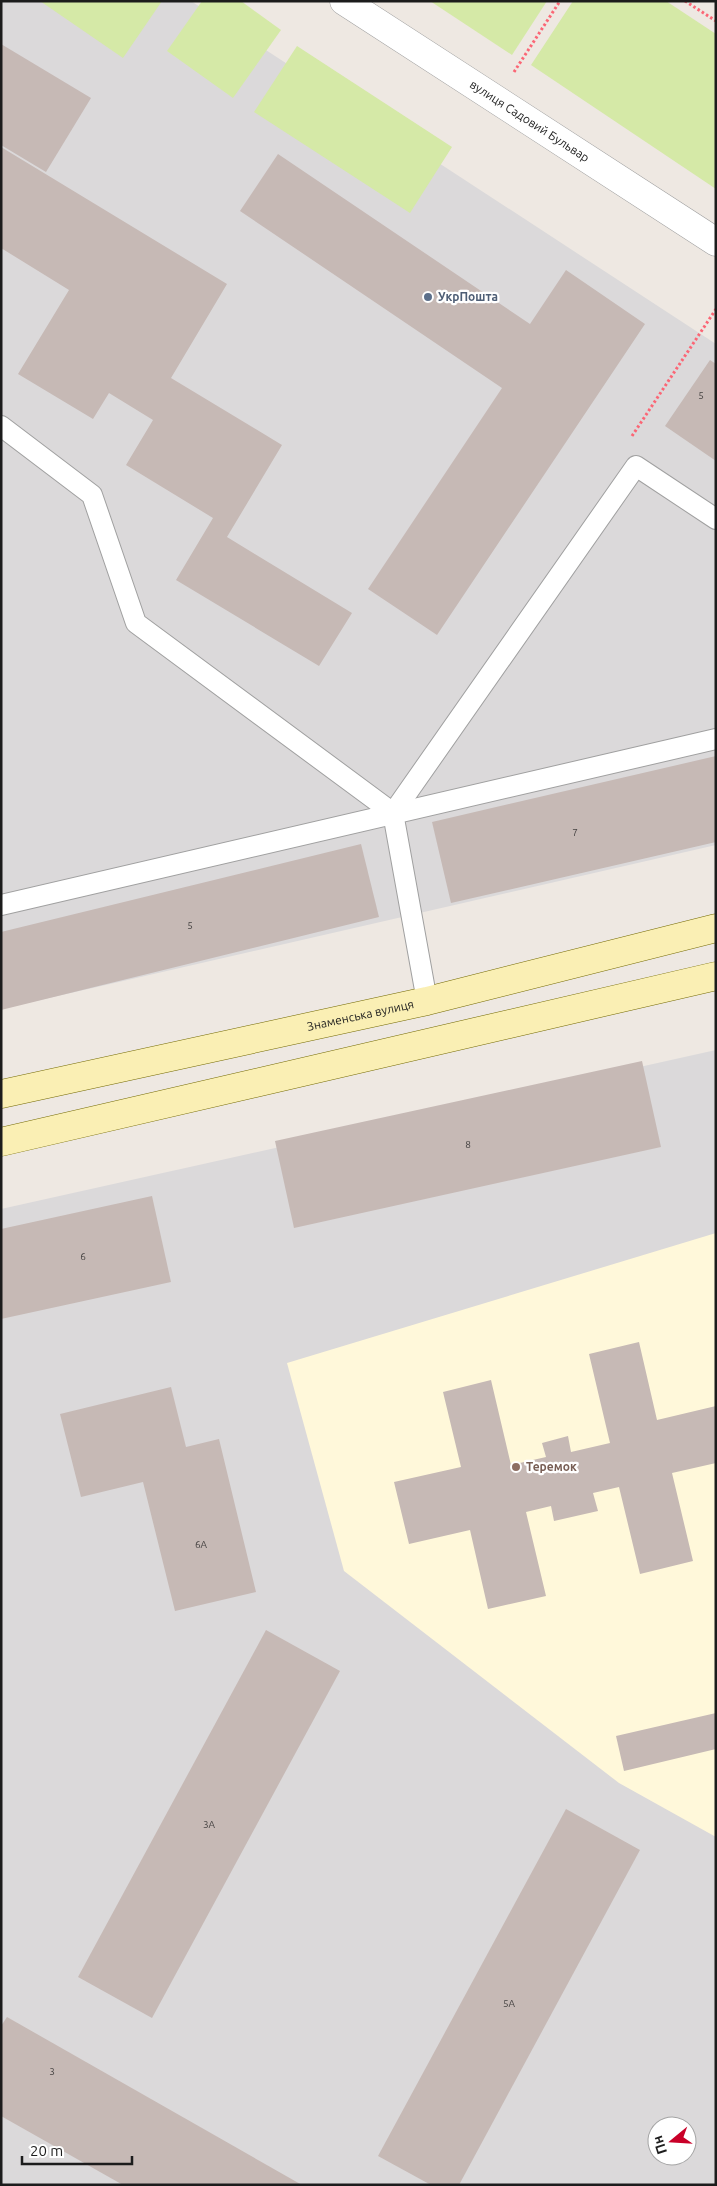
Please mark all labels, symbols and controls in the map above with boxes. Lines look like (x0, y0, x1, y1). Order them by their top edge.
street label: вулиця Садовий Бульвар (468, 77, 592, 164)
place label: УкрПошта (438, 290, 498, 303)
marker: УкрПошта (422, 291, 434, 303)
house number: 5 (698, 390, 704, 401)
house number: 7 (572, 827, 578, 838)
house number: 5 (187, 920, 193, 931)
street label: Знаменська вулиця (306, 997, 415, 1033)
house number: 8 (465, 1139, 471, 1150)
house number: 6 (80, 1251, 86, 1262)
place label: Теремок (526, 1460, 577, 1473)
marker: Теремок (510, 1461, 522, 1473)
house number: 6А (195, 1539, 208, 1550)
house number: 3А (203, 1819, 216, 1830)
house number: 5А (503, 1998, 516, 2009)
house number: 3 (49, 2066, 55, 2077)
north arrow (647, 2116, 697, 2166)
scale bar (22, 2134, 132, 2166)
text: Пн (649, 2134, 670, 2156)
text: 20 m (30, 2142, 63, 2159)

